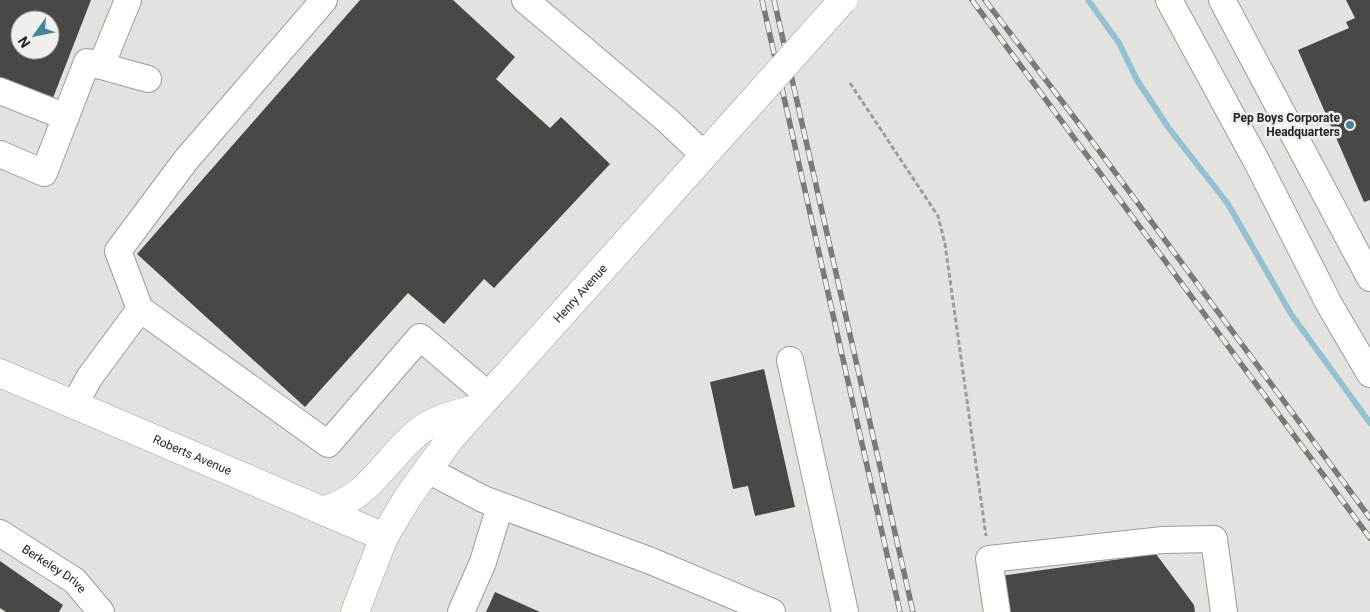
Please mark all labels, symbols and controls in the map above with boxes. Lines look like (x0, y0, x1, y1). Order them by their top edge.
north arrow (10, 10, 60, 60)
text: N (15, 34, 34, 51)
place label: Pep Boys Corporate Headquarters (1233, 111, 1341, 139)
marker: Pep Boys Corporate Headquarters (1344, 119, 1356, 131)
street label: Henry Avenue (550, 261, 610, 326)
street label: Roberts Avenue (151, 432, 234, 478)
street label: Berkeley Drive (19, 542, 89, 596)

